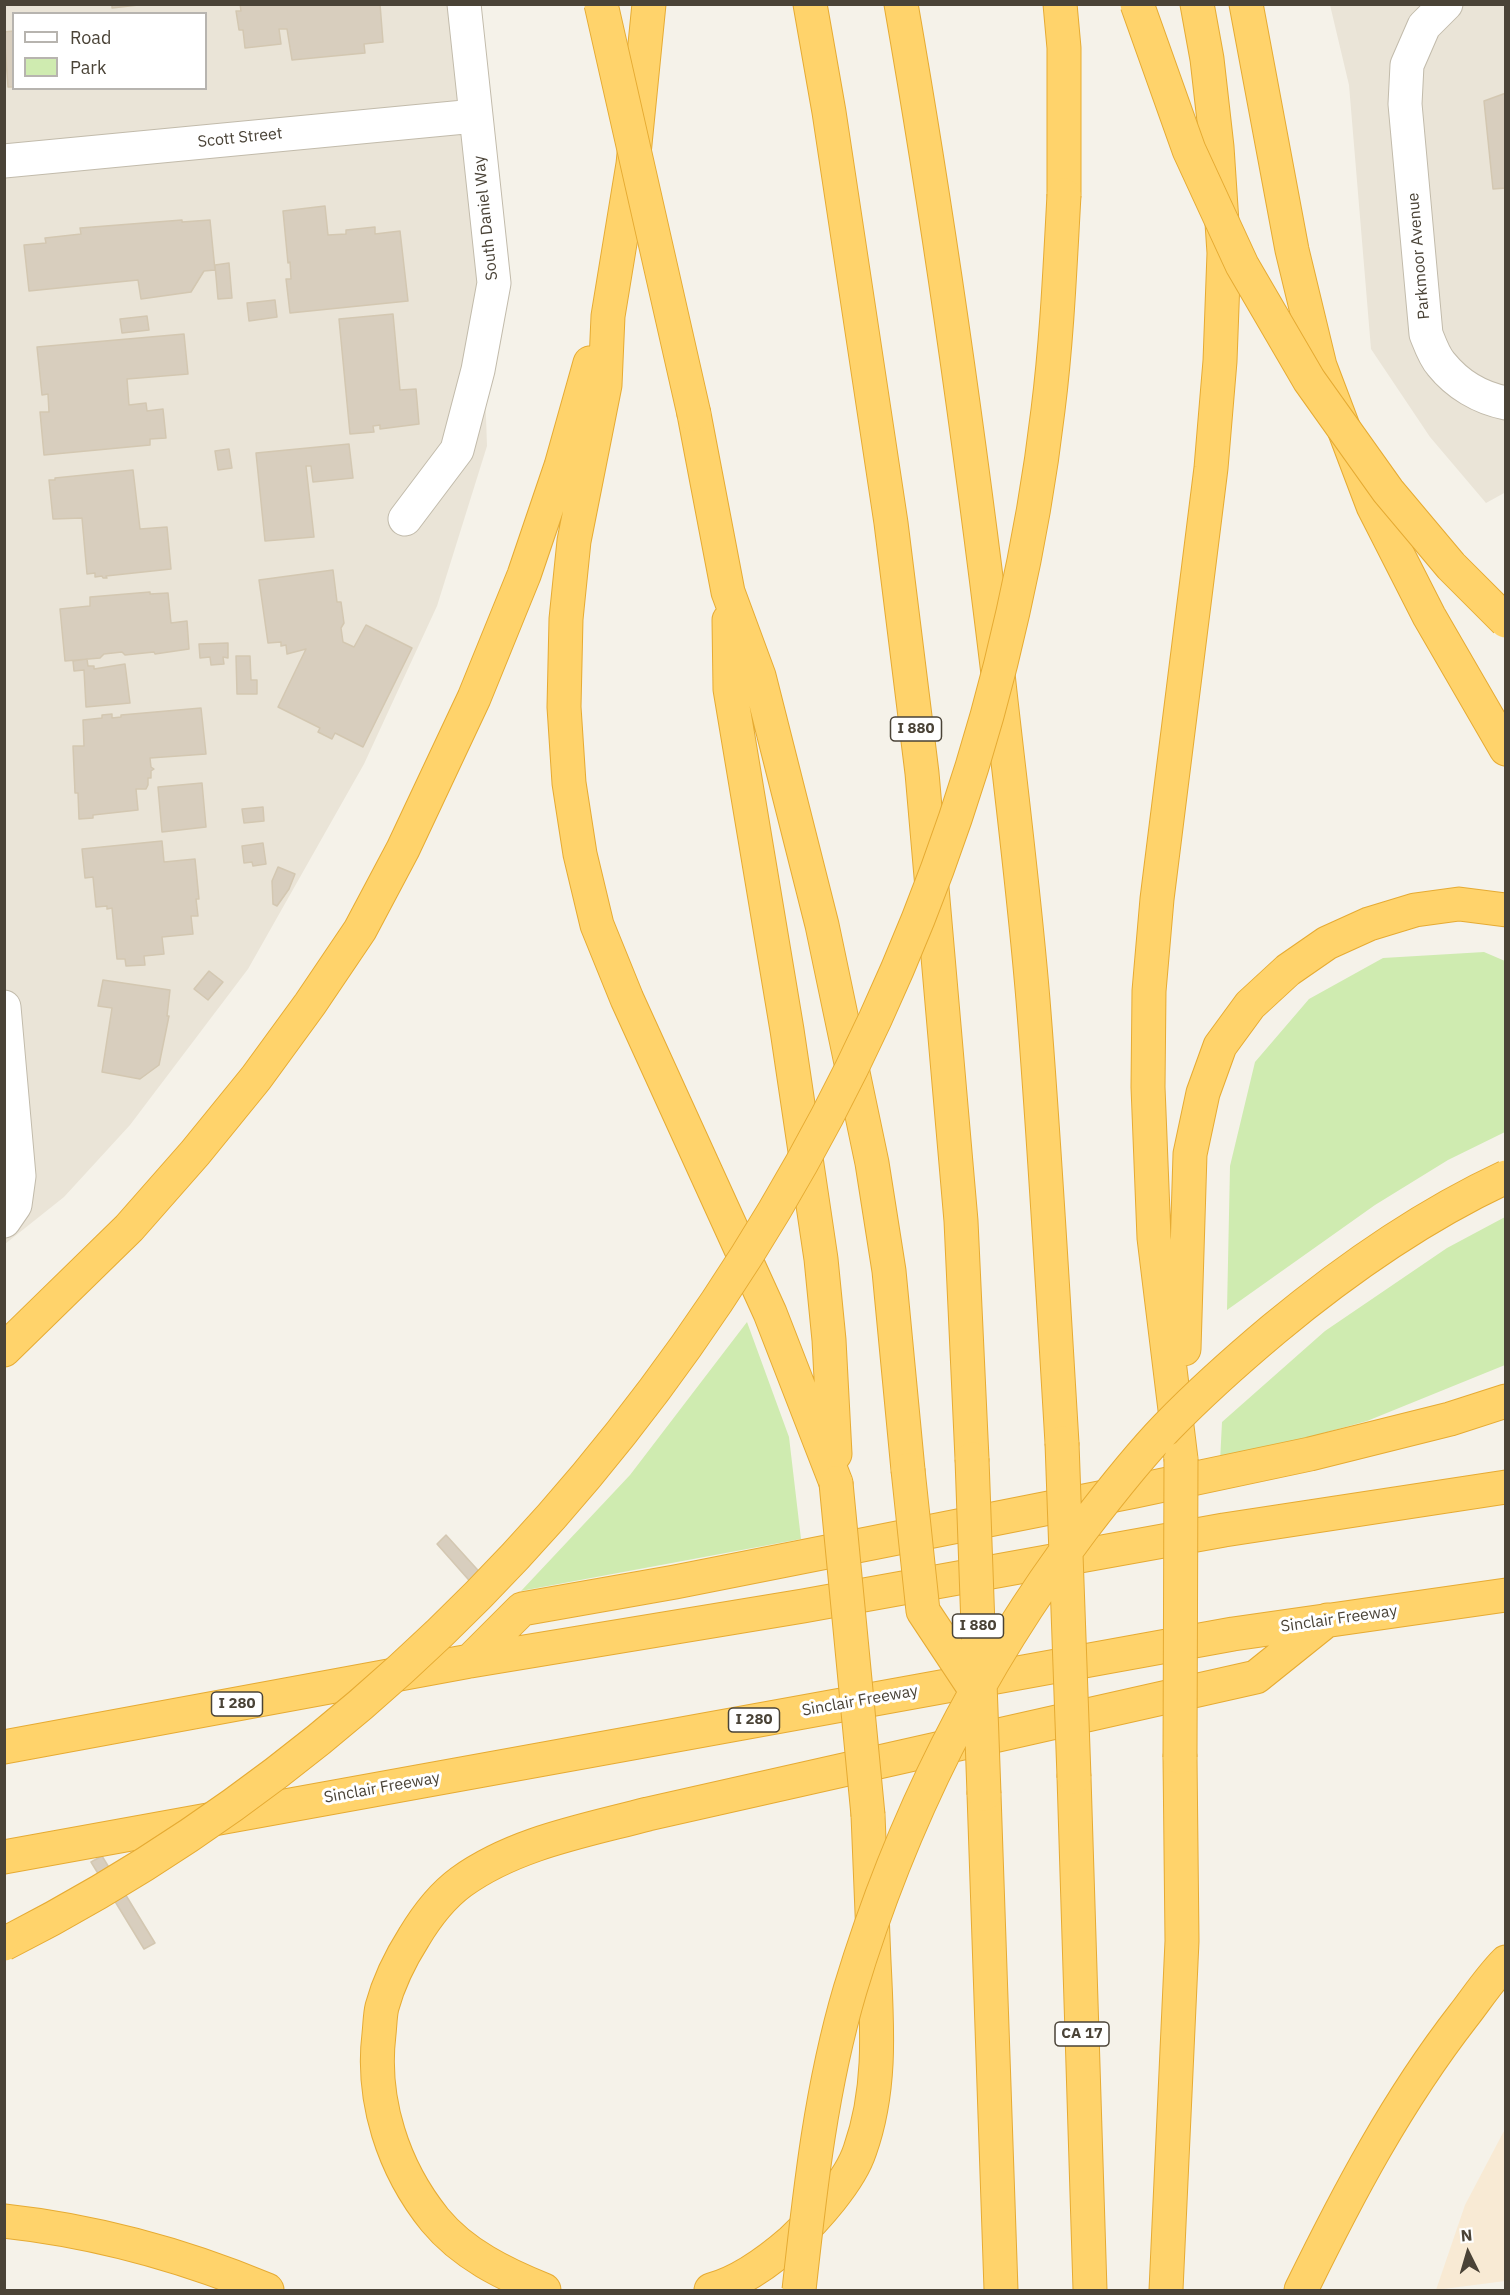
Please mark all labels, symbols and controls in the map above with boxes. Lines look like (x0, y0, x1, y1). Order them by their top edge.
legend (12, 12, 207, 90)
text: Road (70, 26, 111, 49)
text: Park (70, 56, 106, 79)
street label: Scott Street (197, 124, 283, 152)
street label: South Daniel Way (470, 155, 502, 281)
street label: Parkmoor Avenue (1404, 192, 1434, 320)
road number: I 880 (890, 717, 942, 741)
street label: Sinclair Freeway (1279, 1601, 1399, 1637)
road number: I 880 (952, 1614, 1004, 1638)
street label: Sinclair Freeway (800, 1681, 920, 1721)
road number: I 280 (212, 1692, 262, 1716)
road number: I 280 (728, 1708, 780, 1732)
street label: Sinclair Freeway (322, 1768, 442, 1808)
road number: CA 17 (1055, 2022, 1109, 2046)
north arrow (1438, 2223, 1498, 2283)
text: N (1460, 2225, 1473, 2246)

